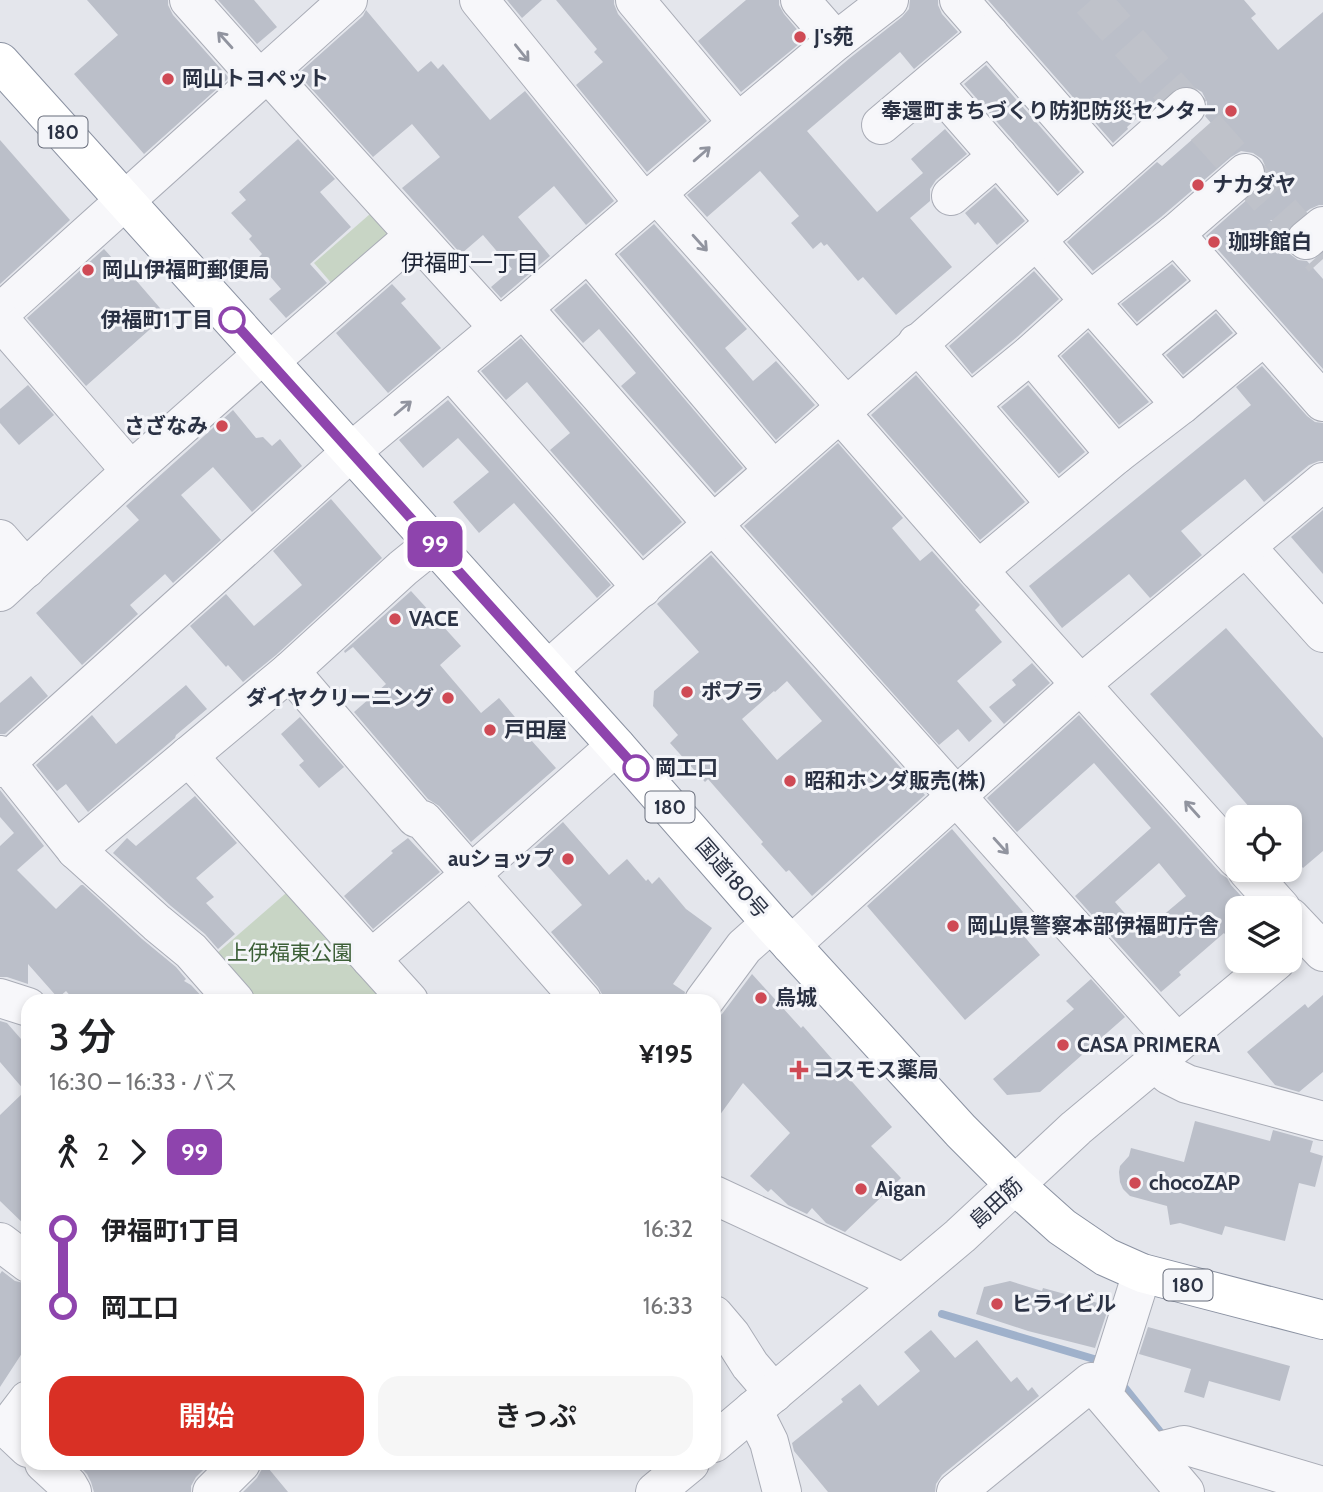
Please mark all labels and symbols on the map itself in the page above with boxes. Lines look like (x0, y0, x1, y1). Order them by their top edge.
place label: J's苑 (813, 24, 853, 49)
marker: J's苑 (792, 29, 808, 45)
one-way arrow (216, 32, 233, 49)
one-way arrow (515, 44, 530, 62)
place label: 岡山トヨペット (182, 66, 329, 91)
marker: 岡山トヨペット (160, 71, 176, 87)
place label: 奉還町まちづくり防犯防災センター (881, 98, 1217, 123)
marker: 奉還町まちづくり防犯防災センター (1223, 103, 1239, 119)
road number: 180 (38, 116, 88, 148)
one-way arrow (693, 146, 711, 162)
place label: ナカダヤ (1212, 172, 1296, 197)
marker: ナカダヤ (1190, 177, 1206, 193)
place label: 珈琲館白 (1228, 229, 1312, 254)
one-way arrow (692, 233, 708, 251)
marker: 珈琲館白 (1206, 234, 1222, 250)
district label: 伊福町一丁目 (401, 249, 539, 277)
place label: 岡山伊福町郵便局 (102, 257, 270, 282)
marker: 岡山伊福町郵便局 (80, 262, 96, 278)
place label: 伊福町1丁目 (100, 307, 213, 332)
marker: 伊福町1丁目 (219, 307, 245, 333)
one-way arrow (394, 400, 412, 416)
place label: さざなみ (124, 413, 208, 438)
marker: さざなみ (214, 418, 230, 434)
line badge: 99 (404, 521, 466, 567)
place label: VACE (409, 606, 459, 631)
marker: VACE (387, 611, 403, 627)
place label: ポプラ (701, 679, 764, 704)
marker: ポプラ (679, 684, 695, 700)
place label: ダイヤクリーニング (246, 685, 434, 710)
marker: ダイヤクリーニング (440, 690, 456, 706)
place label: 戸田屋 (504, 717, 567, 742)
marker: 戸田屋 (482, 722, 498, 738)
marker: 岡工口 (623, 755, 649, 781)
place label: 岡工口 (655, 755, 718, 780)
place label: 昭和ホンダ販売(株) (804, 768, 986, 793)
marker: 昭和ホンダ販売(株) (782, 773, 798, 789)
road number: 180 (646, 792, 694, 822)
one-way arrow (1184, 800, 1200, 818)
street label: 国道180号 (691, 833, 774, 923)
one-way arrow (993, 837, 1009, 855)
place label: auショップ (448, 846, 554, 871)
marker: auショップ (560, 851, 576, 867)
place label: 岡山県警察本部伊福町庁舎 (967, 913, 1219, 938)
marker: 岡山県警察本部伊福町庁舎 (945, 918, 961, 934)
park label: 上伊福東公園 (227, 940, 353, 965)
place label: 烏城 (775, 985, 817, 1010)
marker: 烏城 (753, 990, 769, 1006)
place label: CASA PRIMERA (1077, 1032, 1221, 1057)
marker: CASA PRIMERA (1055, 1037, 1071, 1053)
place label: コスモス薬局 (813, 1057, 939, 1082)
marker: コスモス薬局 (791, 1062, 807, 1078)
place label: chocoZAP (1149, 1170, 1241, 1195)
street label: 島田筋 (964, 1172, 1027, 1233)
marker: chocoZAP (1127, 1175, 1143, 1191)
place label: Aigan (875, 1176, 926, 1201)
marker: Aigan (853, 1181, 869, 1197)
road number: 180 (1164, 1270, 1212, 1301)
place label: ヒライビル (1011, 1291, 1116, 1316)
marker: ヒライビル (989, 1296, 1005, 1312)

